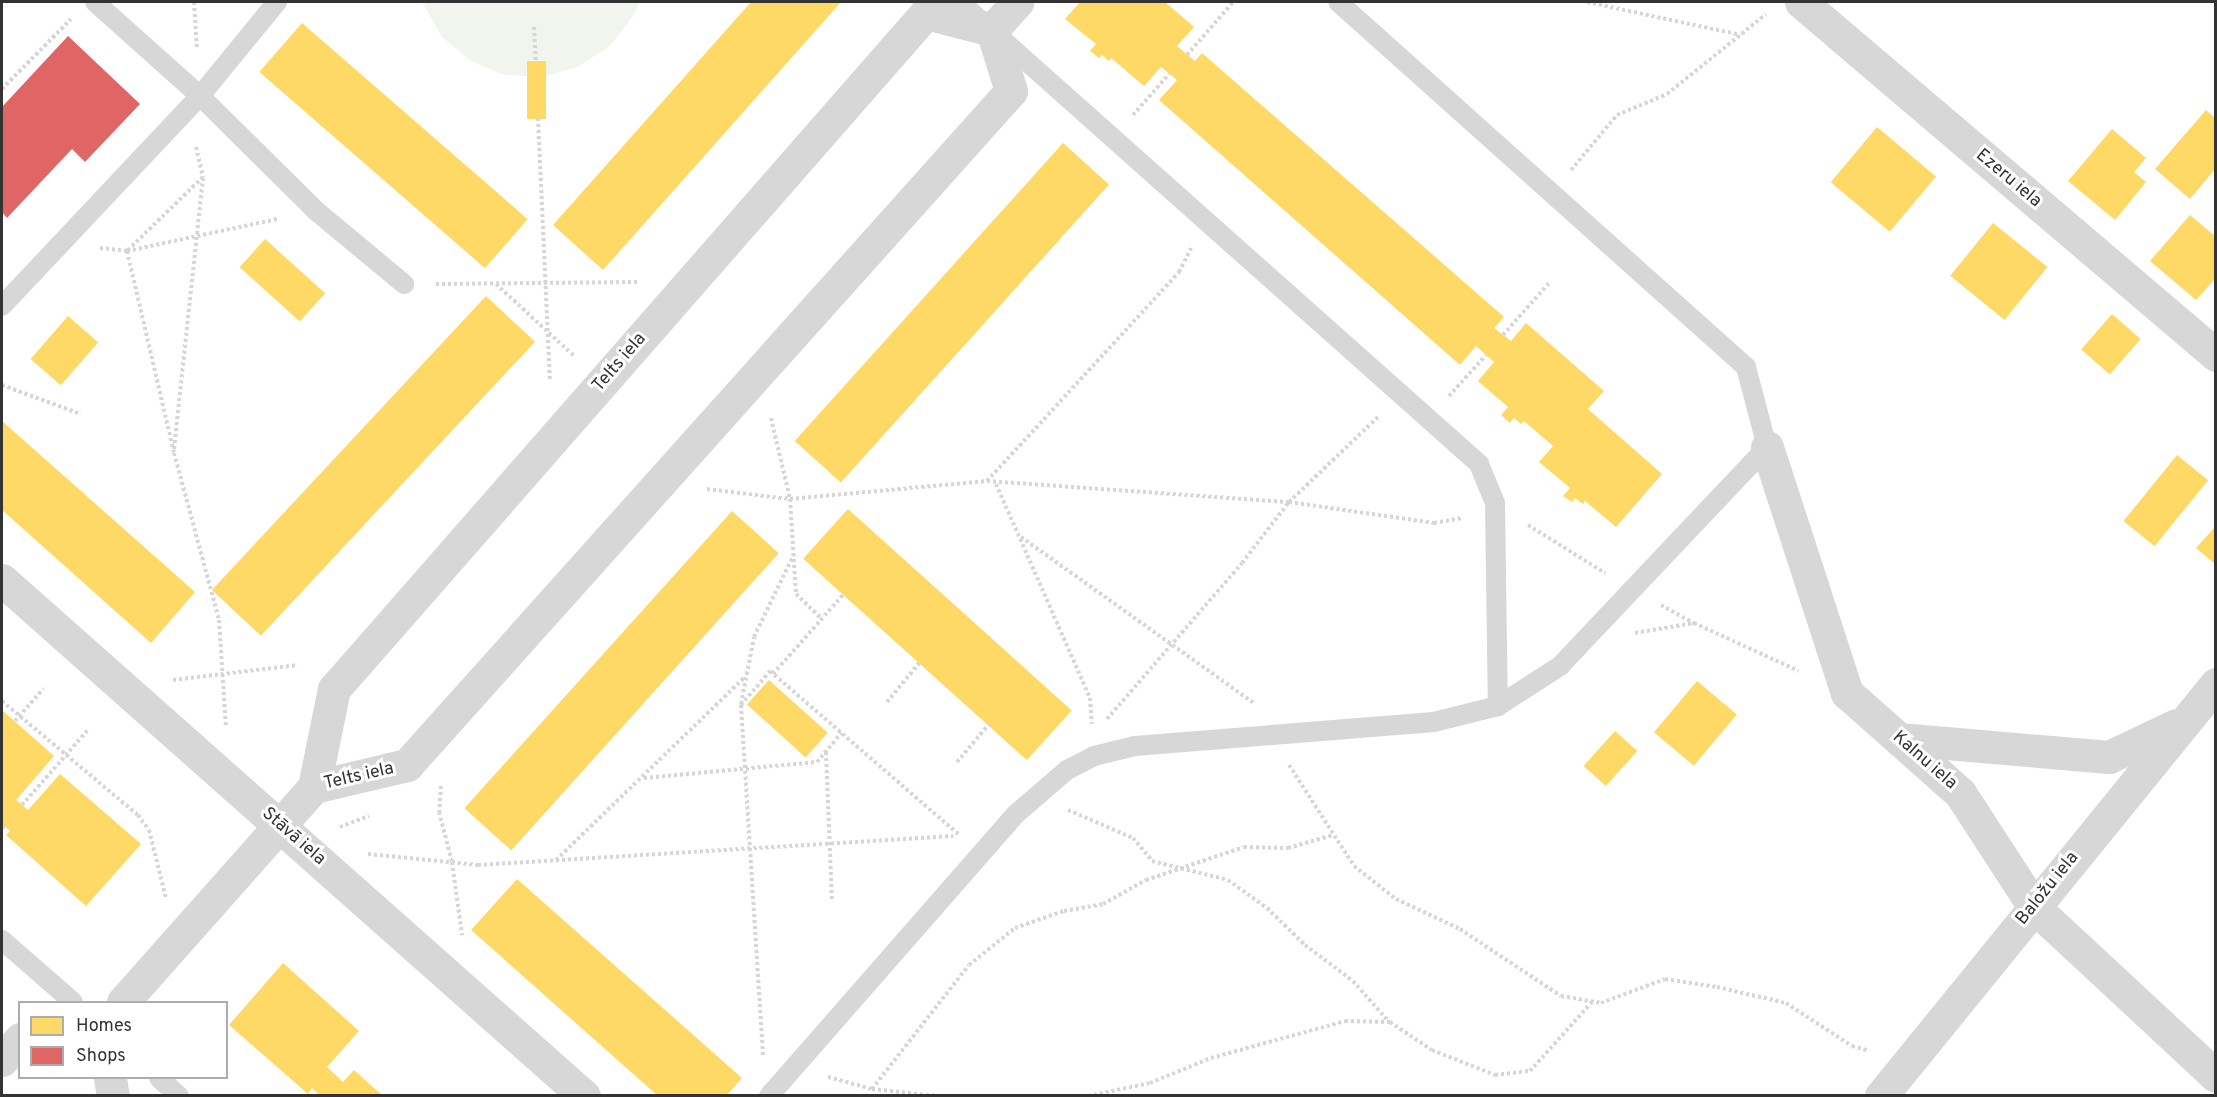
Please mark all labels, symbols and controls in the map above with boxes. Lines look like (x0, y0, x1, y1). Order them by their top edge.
street label: Ezeru iela (1971, 145, 2045, 213)
street label: Telts iela (589, 329, 651, 397)
street label: Kalnu iela (1887, 727, 1961, 795)
street label: Telts iela (322, 758, 396, 796)
street label: Stāvā iela (257, 803, 329, 871)
street label: Baložu iela (2012, 848, 2084, 930)
legend (18, 1001, 228, 1079)
text: Homes (76, 1015, 132, 1038)
text: Shops (76, 1045, 126, 1068)

